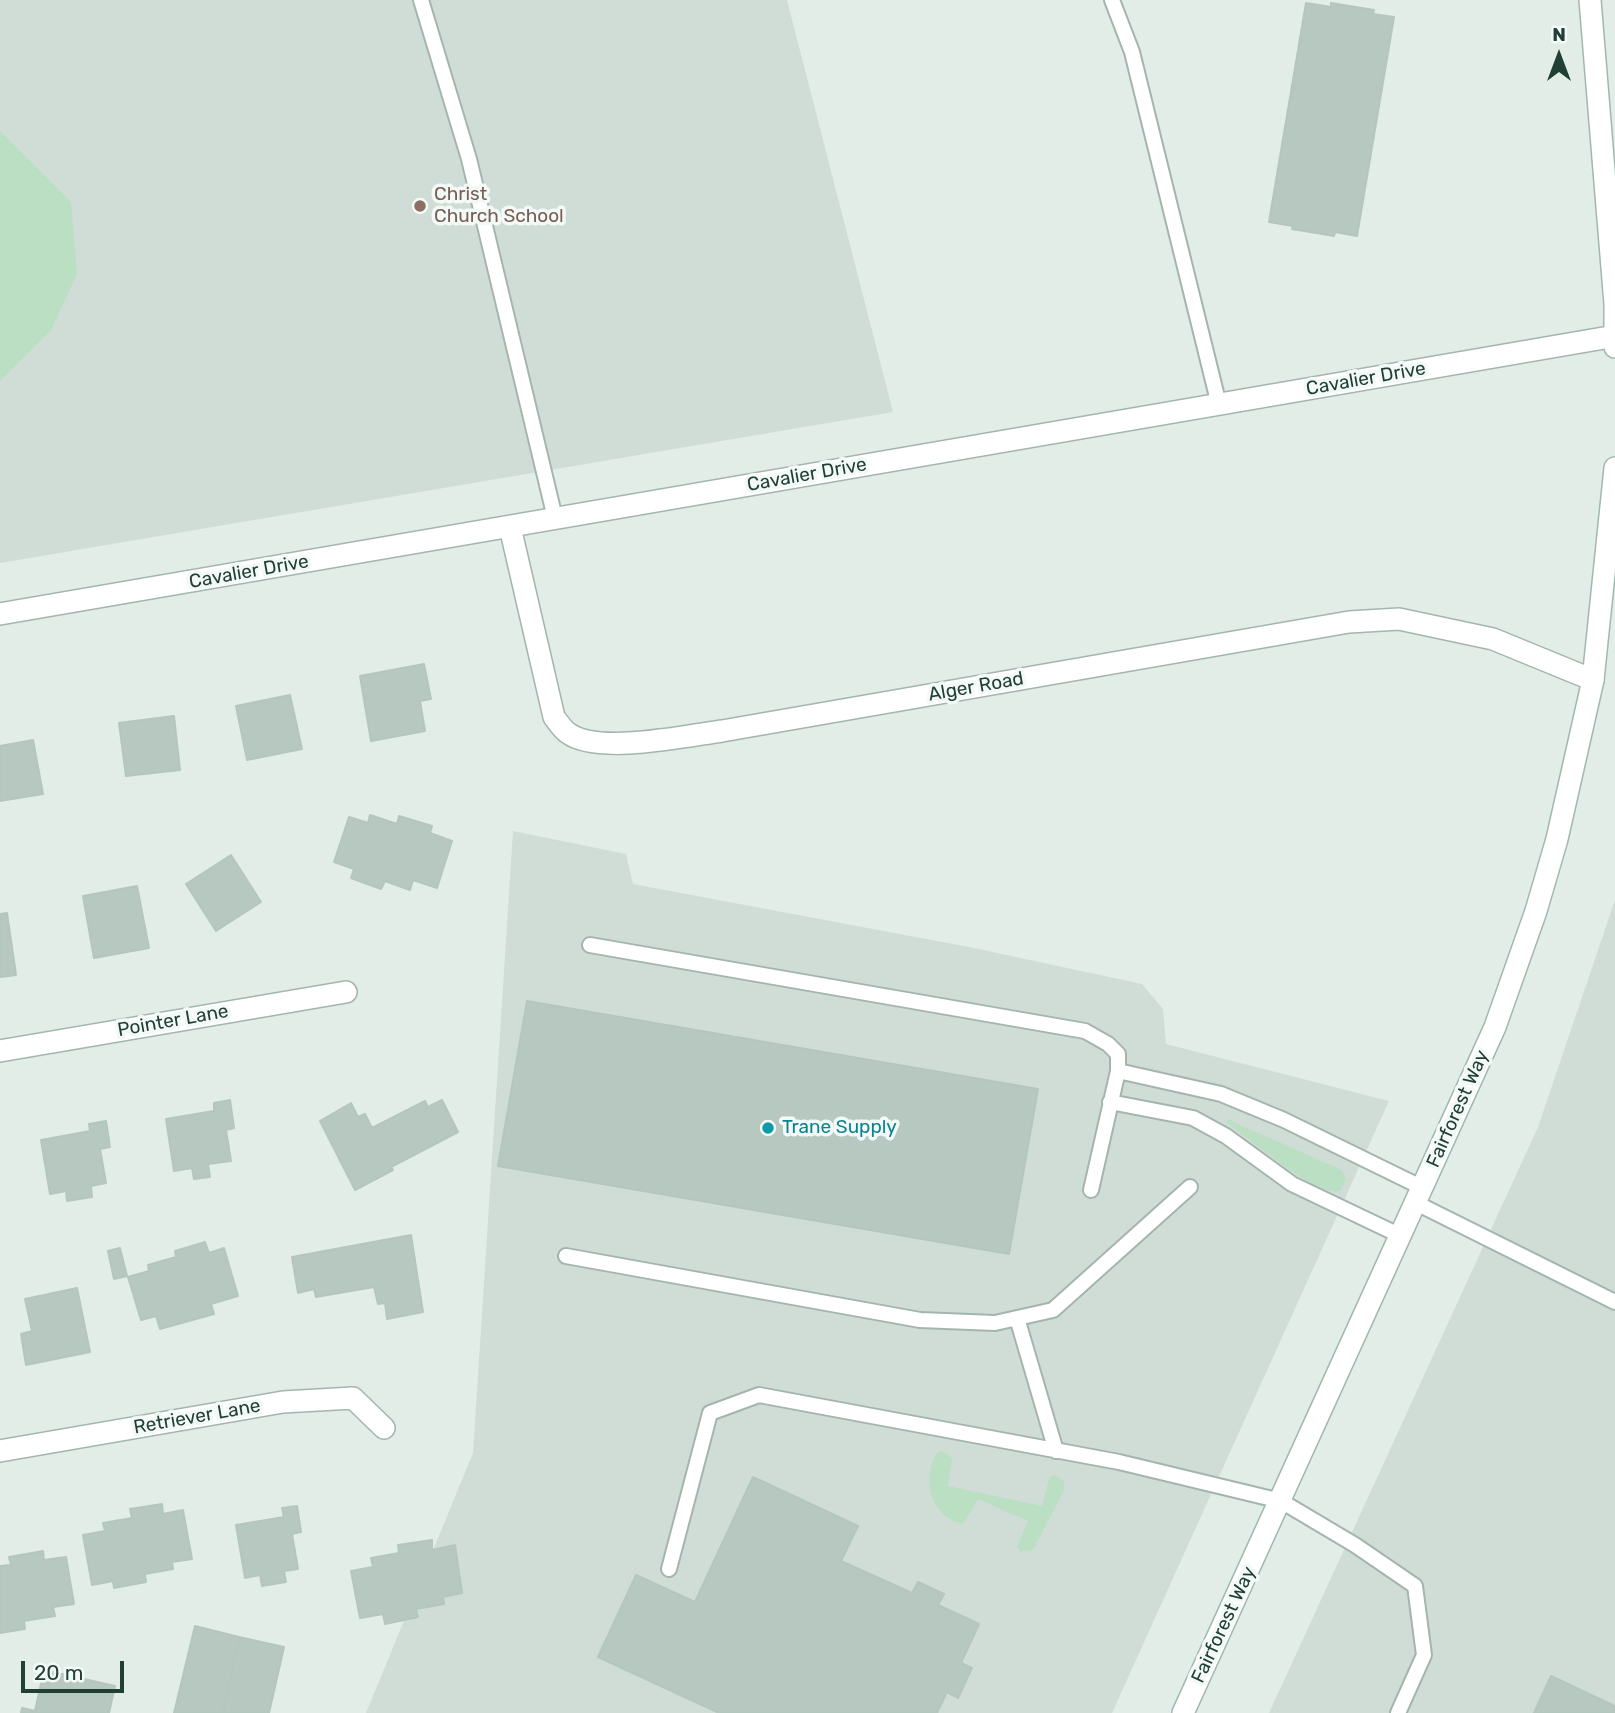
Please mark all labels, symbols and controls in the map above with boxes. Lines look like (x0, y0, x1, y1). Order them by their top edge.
north arrow (1524, 21, 1594, 91)
text: N (1552, 23, 1566, 46)
place label: Christ Church School (434, 184, 564, 228)
marker: Christ Church School (412, 198, 428, 214)
street label: Cavalier Drive (1304, 357, 1428, 401)
street label: Cavalier Drive (745, 453, 869, 497)
street label: Cavalier Drive (187, 550, 311, 594)
street label: Alger Road (927, 667, 1025, 707)
street label: Pointer Lane (116, 1000, 230, 1042)
street label: Fairforest Way (1422, 1047, 1494, 1171)
place label: Trane Supply (782, 1117, 897, 1139)
marker: Trane Supply (760, 1120, 776, 1136)
street label: Retriever Lane (132, 1395, 262, 1439)
street label: Fairforest Way (1187, 1563, 1261, 1687)
scale bar (24, 1646, 128, 1690)
text: 20 m (34, 1660, 83, 1685)

